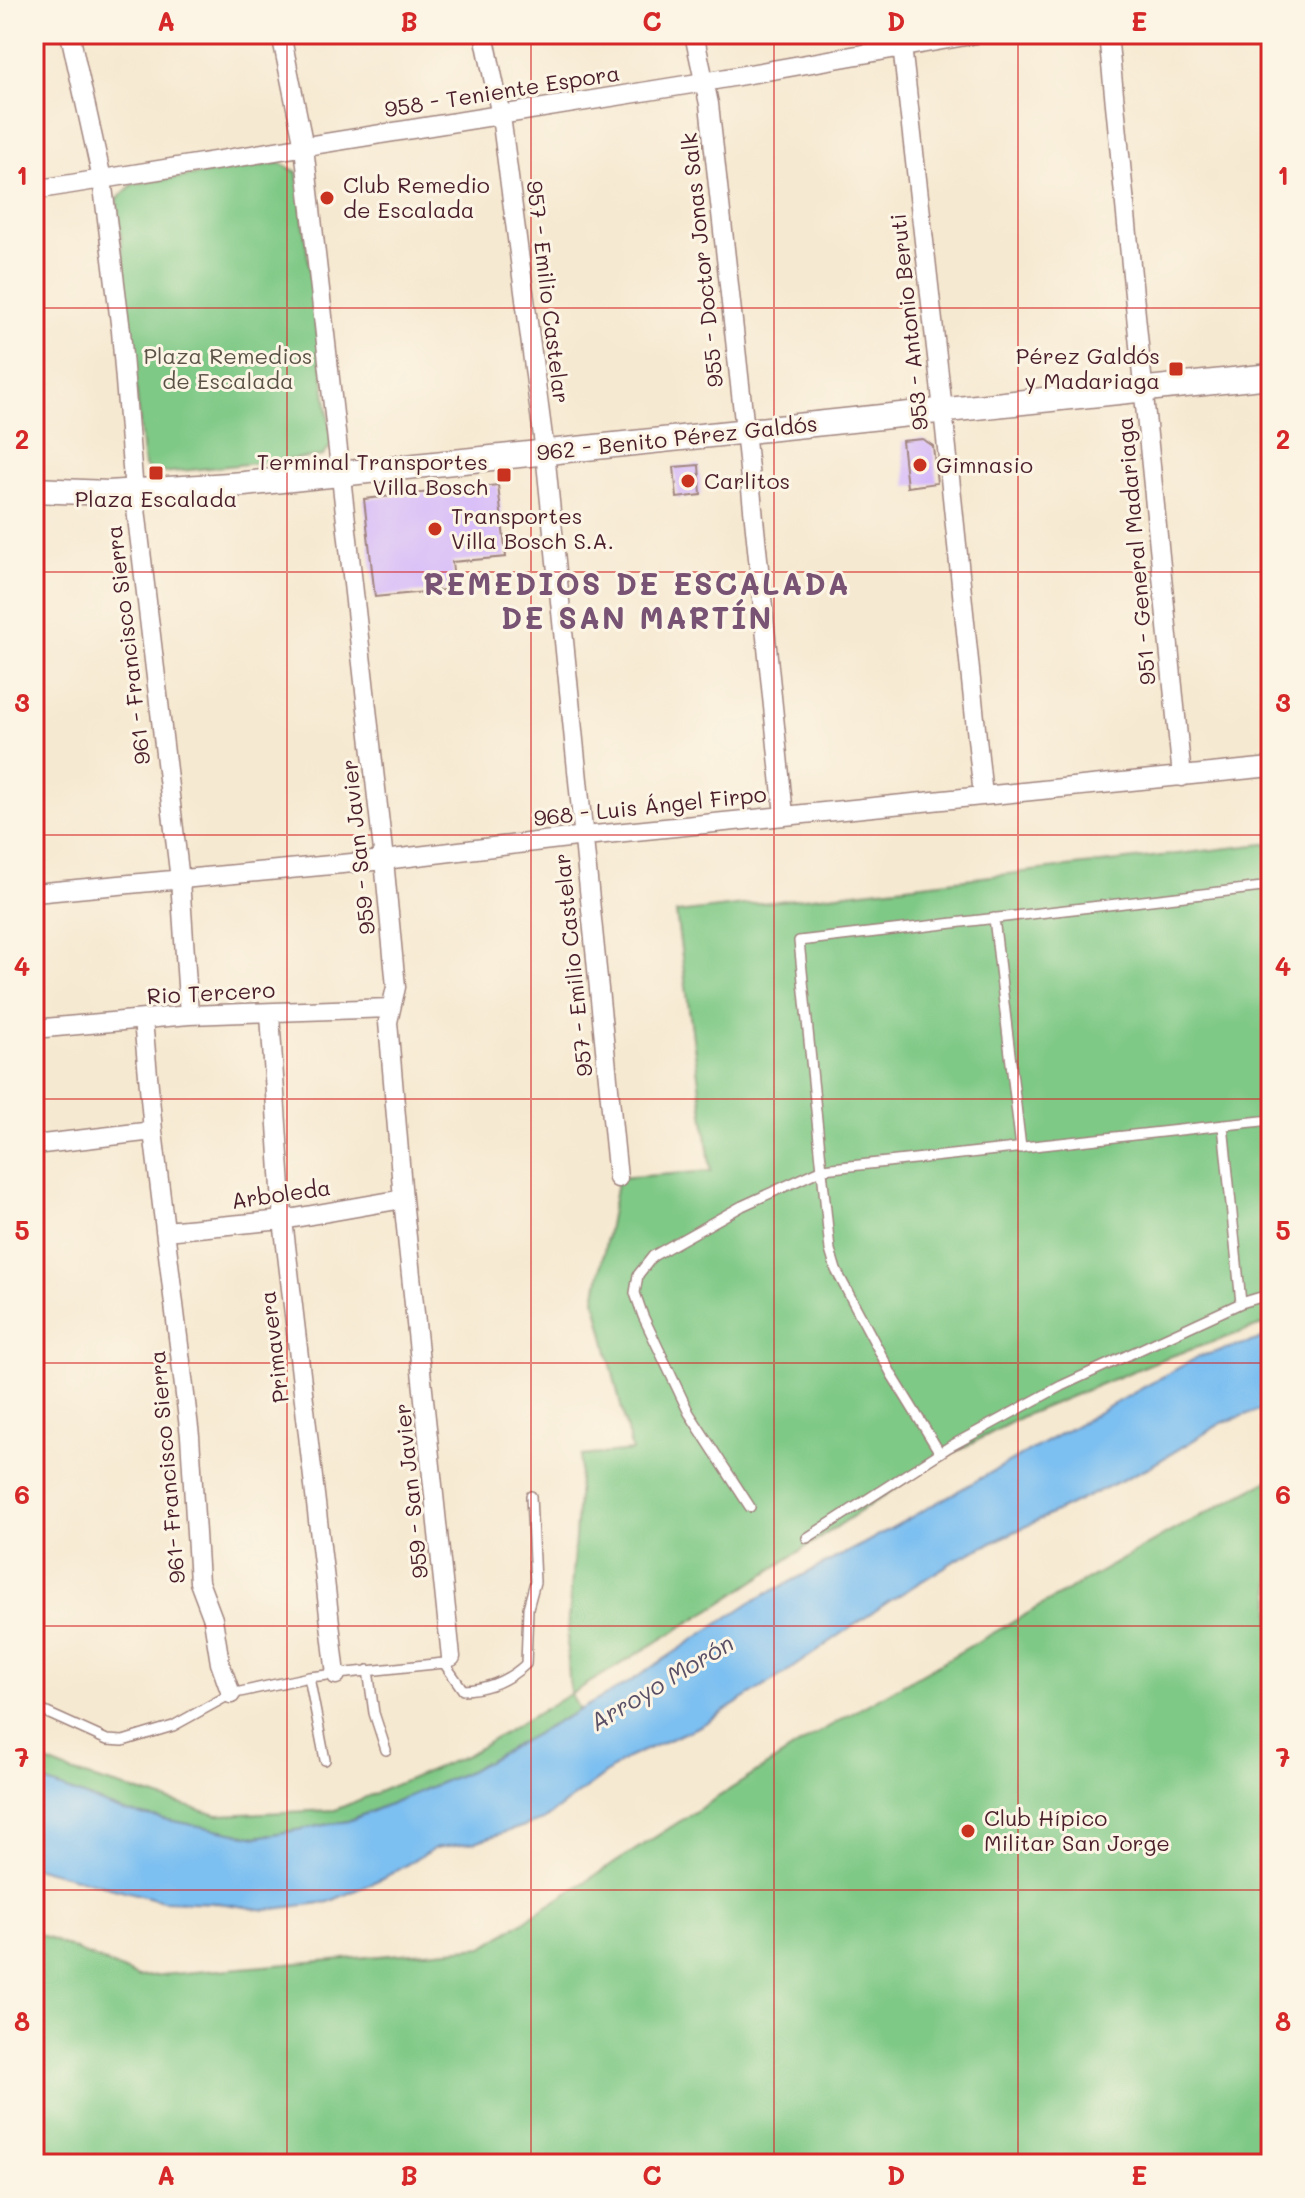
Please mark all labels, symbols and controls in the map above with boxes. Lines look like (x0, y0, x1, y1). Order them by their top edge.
text: A (157, 4, 175, 38)
text: B (400, 4, 418, 38)
text: C (642, 4, 662, 38)
text: D (887, 4, 905, 38)
text: E (1131, 4, 1147, 38)
street label: 958 - Teniente Espora (382, 58, 622, 123)
street label: 955 - Doctor Jonas Salk (674, 131, 729, 389)
text: 1 (16, 158, 28, 192)
text: 1 (1277, 158, 1289, 192)
place label: Club Remedio de Escalada (343, 170, 490, 224)
street label: 957 - Emilio Castelar (520, 179, 577, 405)
marker: Club Remedio de Escalada (318, 189, 336, 207)
street label: 953 - Antonio Beruti (883, 212, 934, 432)
park label: Plaza Remedios de Escalada (144, 341, 312, 395)
place label: Pérez Galdós y Madariaga (1016, 341, 1160, 395)
marker: Pérez Galdós y Madariaga (1167, 360, 1185, 378)
street label: 962 - Benito Pérez Galdós (535, 408, 819, 467)
street label: 951 - General Madariaga (1109, 416, 1162, 686)
text: 2 (15, 422, 29, 456)
text: 2 (1276, 422, 1290, 456)
place label: Terminal Transportes Villa Bosch (257, 447, 488, 501)
place label: Gimnasio (936, 450, 1033, 479)
marker: Gimnasio (911, 456, 929, 474)
marker: Plaza Escalada (147, 464, 165, 482)
marker: Terminal Transportes Villa Bosch (495, 466, 513, 484)
place label: Carlitos (704, 466, 790, 495)
marker: Carlitos (679, 472, 697, 490)
place label: Plaza Escalada (75, 484, 237, 513)
place label: Transportes Villa Bosch S.A. (451, 501, 614, 555)
marker: Transportes Villa Bosch S.A. (426, 520, 444, 538)
street label: 961 - Francisco Sierra (98, 524, 157, 766)
district label: REMEDIOS DE ESCALADA DE SAN MARTÍN (423, 563, 851, 637)
text: 3 (14, 685, 30, 719)
text: 3 (1275, 685, 1291, 719)
street label: 959 - San Javier (334, 758, 381, 936)
street label: 968 - Luis Ángel Firpo (532, 779, 768, 832)
street label: 957 - Emilio Castelar (546, 852, 599, 1078)
text: 4 (14, 949, 30, 983)
text: 4 (1275, 949, 1291, 983)
street label: Rio Tercero (146, 975, 276, 1010)
street label: Arboleda (229, 1172, 333, 1215)
text: 5 (14, 1213, 30, 1247)
text: 5 (1275, 1213, 1291, 1247)
street label: Primavera (252, 1289, 295, 1405)
street label: 961- Francisco Sierra (142, 1349, 191, 1585)
street label: 959 - San Javier (387, 1402, 434, 1580)
text: 6 (14, 1477, 30, 1511)
text: 6 (1275, 1477, 1291, 1511)
water label: Arroyo Morón (584, 1627, 739, 1737)
text: 7 (15, 1740, 29, 1774)
text: 7 (1276, 1740, 1290, 1774)
place label: Club Hípico Militar San Jorge (984, 1803, 1170, 1857)
marker: Club Hípico Militar San Jorge (959, 1822, 977, 1840)
text: 8 (14, 2004, 30, 2038)
text: 8 (1275, 2004, 1291, 2038)
text: A (157, 2158, 175, 2192)
text: B (400, 2158, 418, 2192)
text: C (642, 2158, 662, 2192)
text: D (887, 2158, 905, 2192)
text: E (1131, 2158, 1147, 2192)

